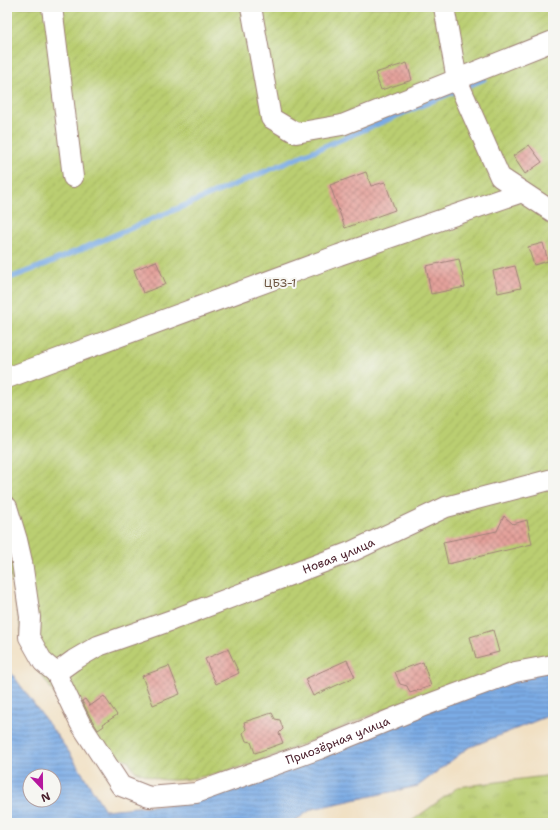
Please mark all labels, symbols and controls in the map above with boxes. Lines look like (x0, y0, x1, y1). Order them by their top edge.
park label: ЦБЗ-1 (264, 275, 296, 291)
street label: Новая улица (300, 534, 378, 578)
street label: Приозёрная улица (284, 713, 393, 768)
north arrow (22, 768, 62, 808)
text: N (38, 788, 52, 806)

